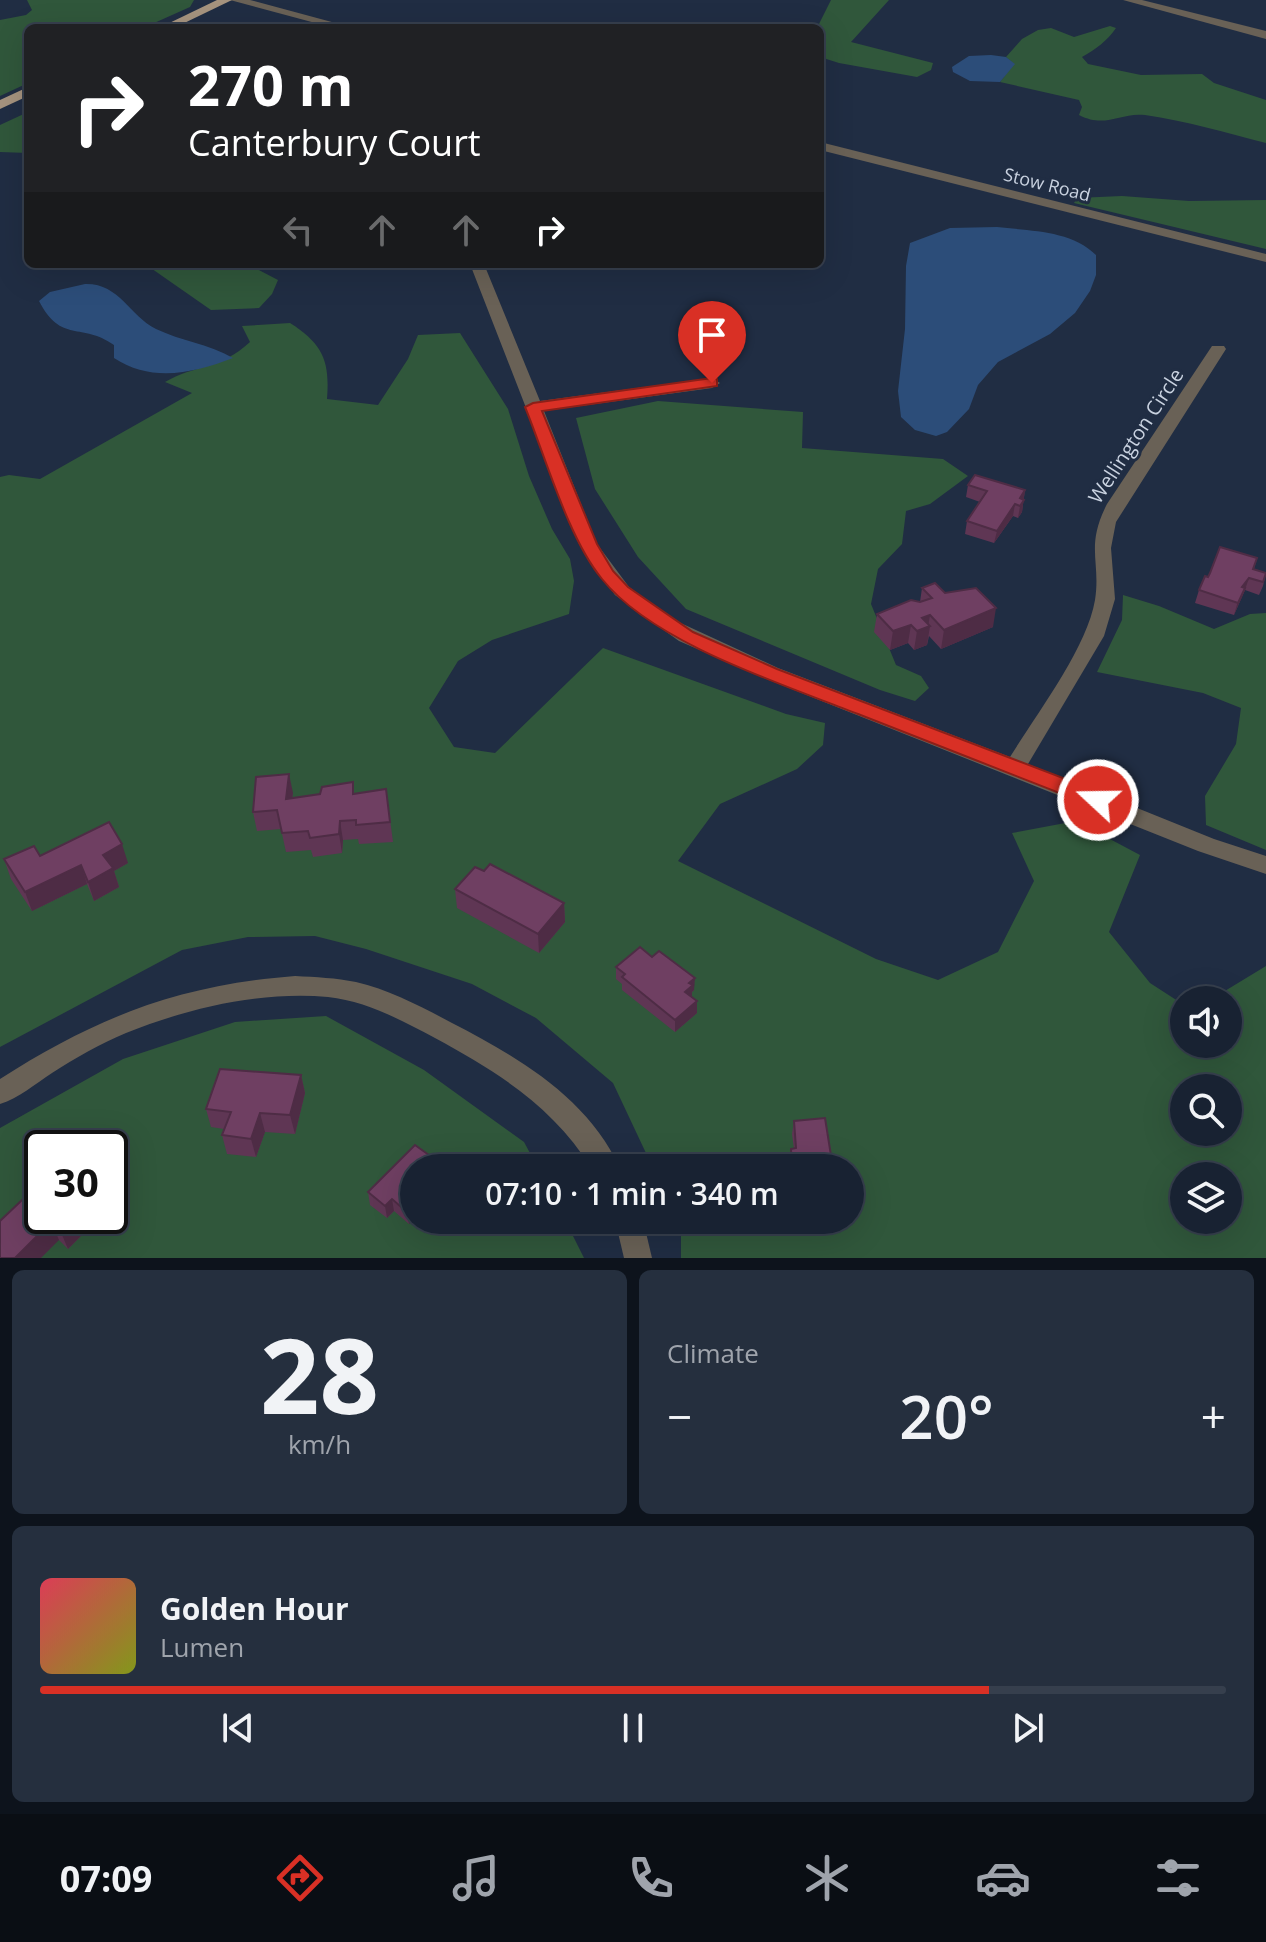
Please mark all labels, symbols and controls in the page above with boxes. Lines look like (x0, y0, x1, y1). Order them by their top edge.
text: 270 m (188, 46, 354, 122)
icon: right (56, 56, 160, 160)
text: Canterbury Court (188, 118, 481, 167)
street label: Stow Road (1001, 162, 1093, 206)
icon: left (276, 208, 320, 252)
icon: ahead (360, 208, 404, 252)
icon: ahead (444, 208, 488, 252)
icon: right (528, 208, 572, 252)
pin (678, 301, 746, 383)
icon: arrive (690, 313, 734, 357)
street label: Wellington Circle (1082, 363, 1189, 509)
position arrow (1056, 758, 1140, 842)
map controls (1170, 986, 1242, 1234)
button: sound (1170, 986, 1242, 1058)
button: search (1170, 1074, 1242, 1146)
speed limit sign: 30 (24, 1130, 128, 1234)
button: layers (1170, 1162, 1242, 1234)
text: 07:10 · 1 min · 340 m (485, 1173, 779, 1214)
text: 28 (260, 1303, 379, 1444)
text: Climate (667, 1335, 759, 1371)
text: 20° (899, 1375, 994, 1457)
text: − (667, 1386, 692, 1446)
text: + (1201, 1386, 1226, 1446)
text: km/h (288, 1426, 351, 1462)
text: Golden Hour (160, 1588, 349, 1629)
text: Lumen (160, 1629, 244, 1665)
icon: previous (216, 1706, 260, 1750)
icon: pause (611, 1706, 655, 1750)
icon: next (1006, 1706, 1050, 1750)
icon: directions (272, 1850, 328, 1906)
icon: music (448, 1850, 504, 1906)
icon: phone (623, 1850, 679, 1906)
icon: climate (799, 1850, 855, 1906)
icon: car (975, 1850, 1031, 1906)
icon: filters (1150, 1850, 1206, 1906)
text: 07:09 (60, 1854, 152, 1903)

